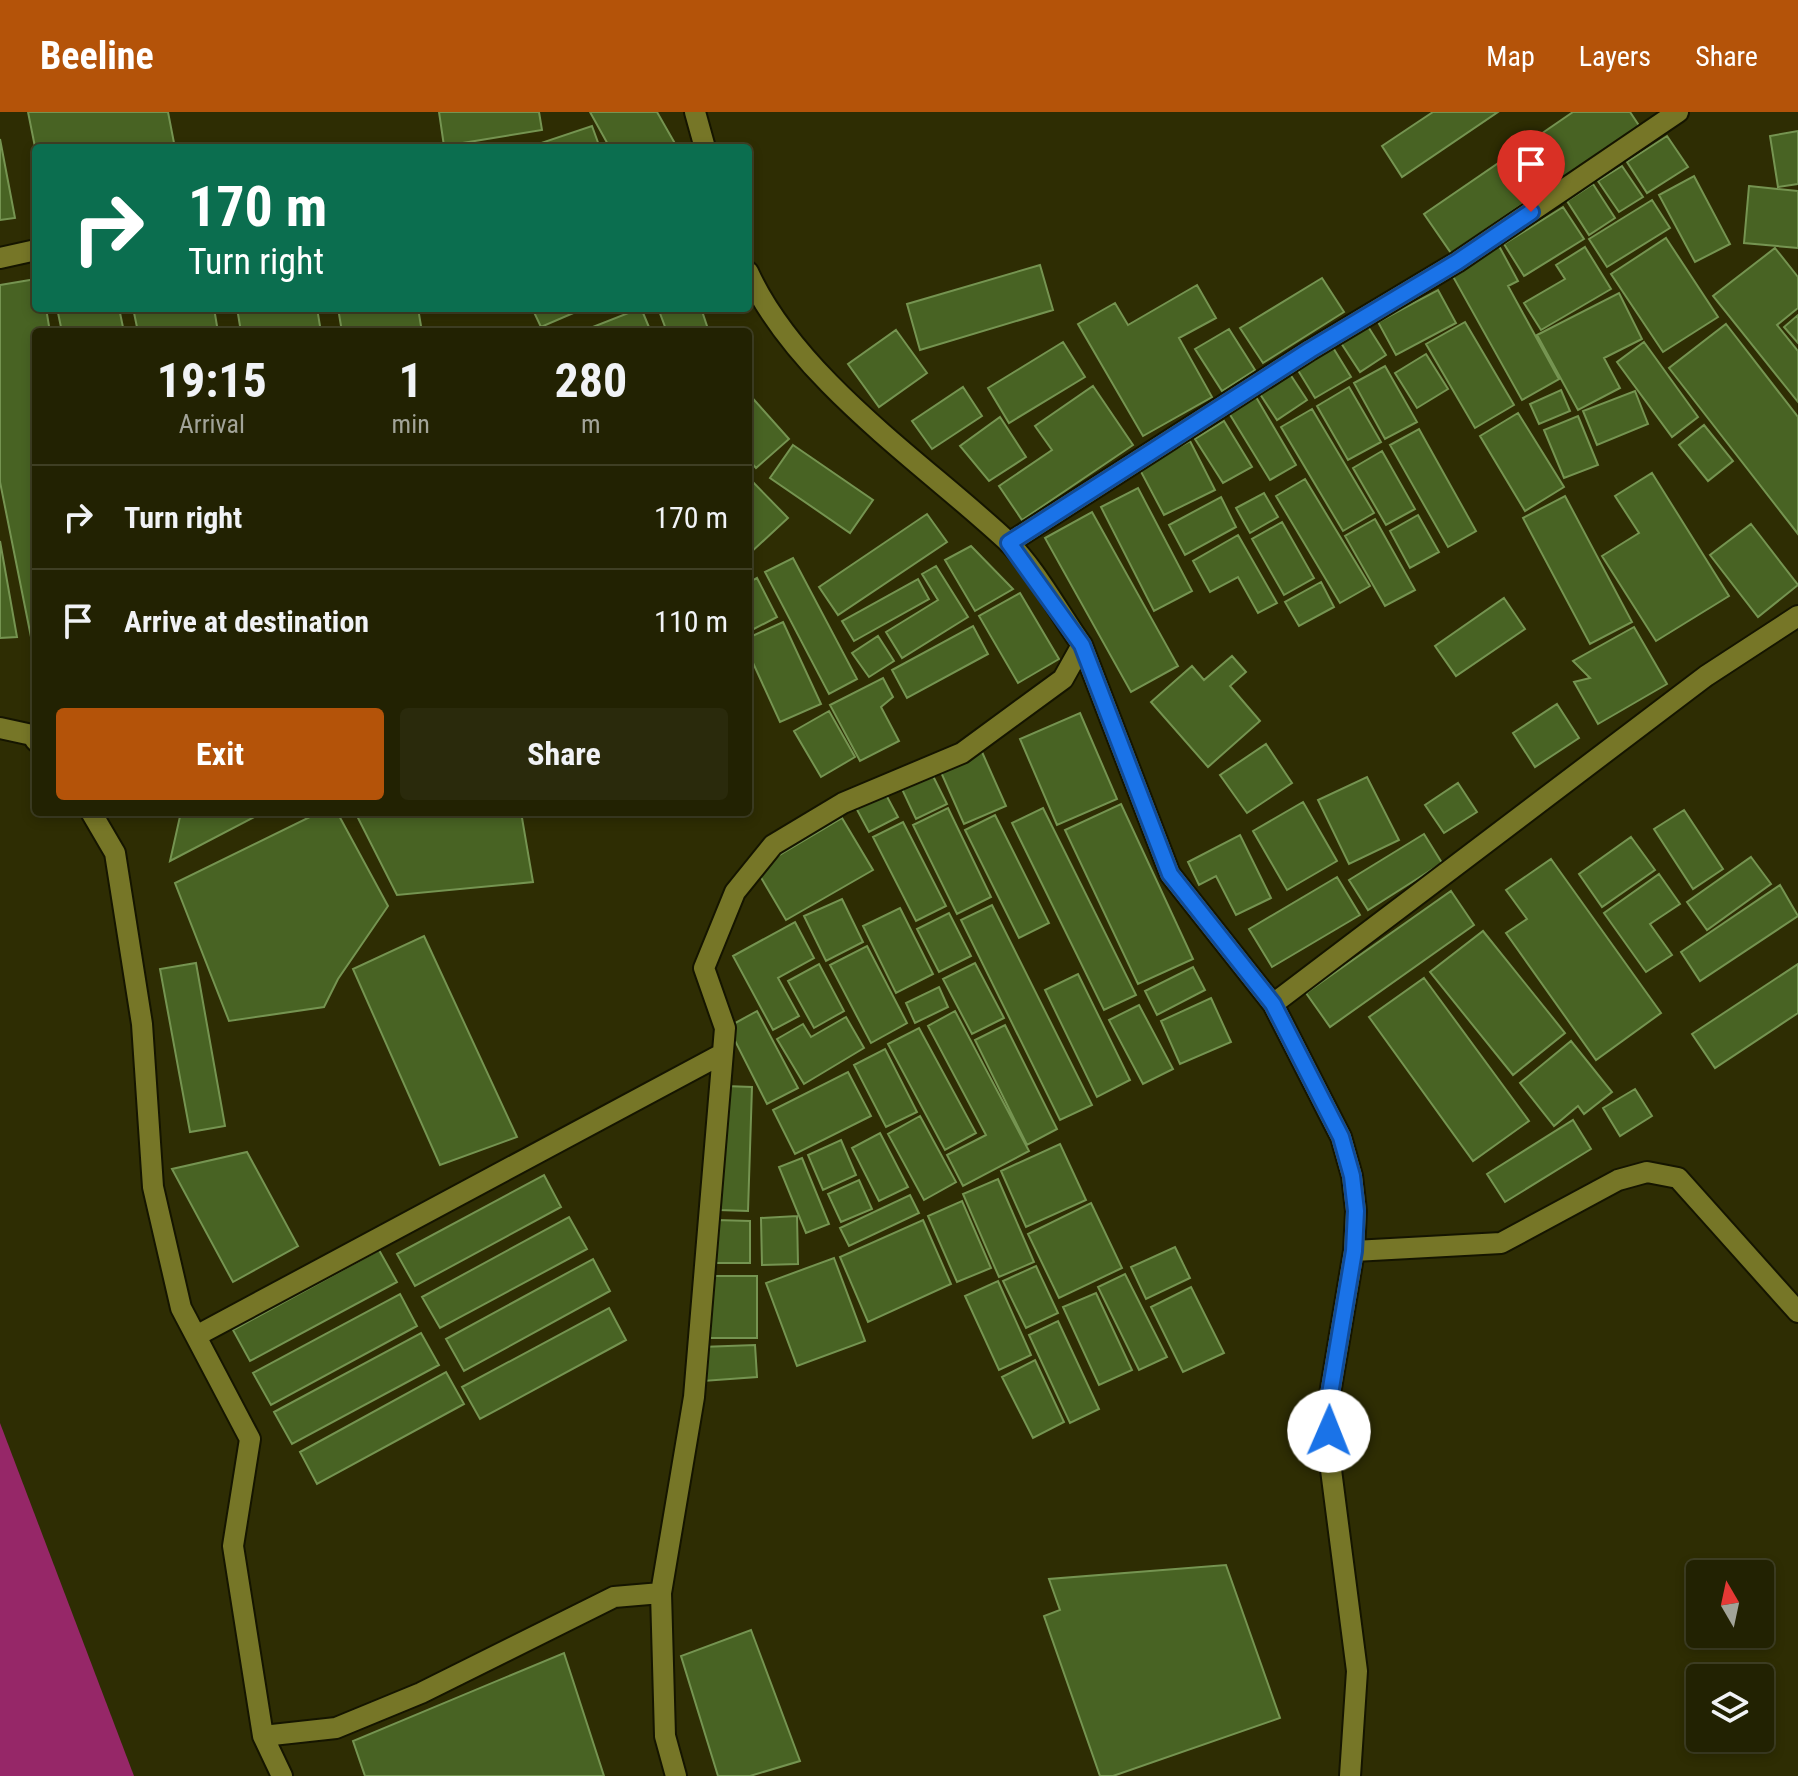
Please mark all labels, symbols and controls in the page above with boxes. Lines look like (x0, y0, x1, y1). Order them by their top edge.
text: Beeline (40, 34, 154, 78)
text: Map (1486, 40, 1535, 73)
text: Layers (1579, 40, 1651, 73)
text: Share (1695, 40, 1758, 73)
pin (1497, 130, 1565, 212)
icon: arrive (1509, 142, 1553, 186)
text: 170 m (188, 174, 327, 240)
icon: right (56, 176, 160, 280)
text: Turn right (188, 241, 324, 283)
text: 19:15 (157, 352, 267, 409)
text: 1 (399, 352, 423, 409)
text: 280 (554, 352, 627, 409)
text: Arrival (179, 409, 245, 439)
text: min (392, 409, 430, 439)
text: m (581, 409, 601, 439)
icon: right (56, 495, 100, 539)
text: Turn right (124, 500, 242, 535)
text: 170 m (654, 500, 728, 535)
icon: arrive (56, 599, 100, 643)
text: Arrive at destination (124, 604, 369, 639)
text: 110 m (654, 604, 728, 639)
button: Exit (56, 708, 384, 800)
button: Share (400, 708, 728, 800)
position arrow (1287, 1389, 1371, 1473)
north arrow (1686, 1560, 1774, 1648)
map controls (1686, 1560, 1774, 1752)
button: layers (1686, 1664, 1774, 1752)

